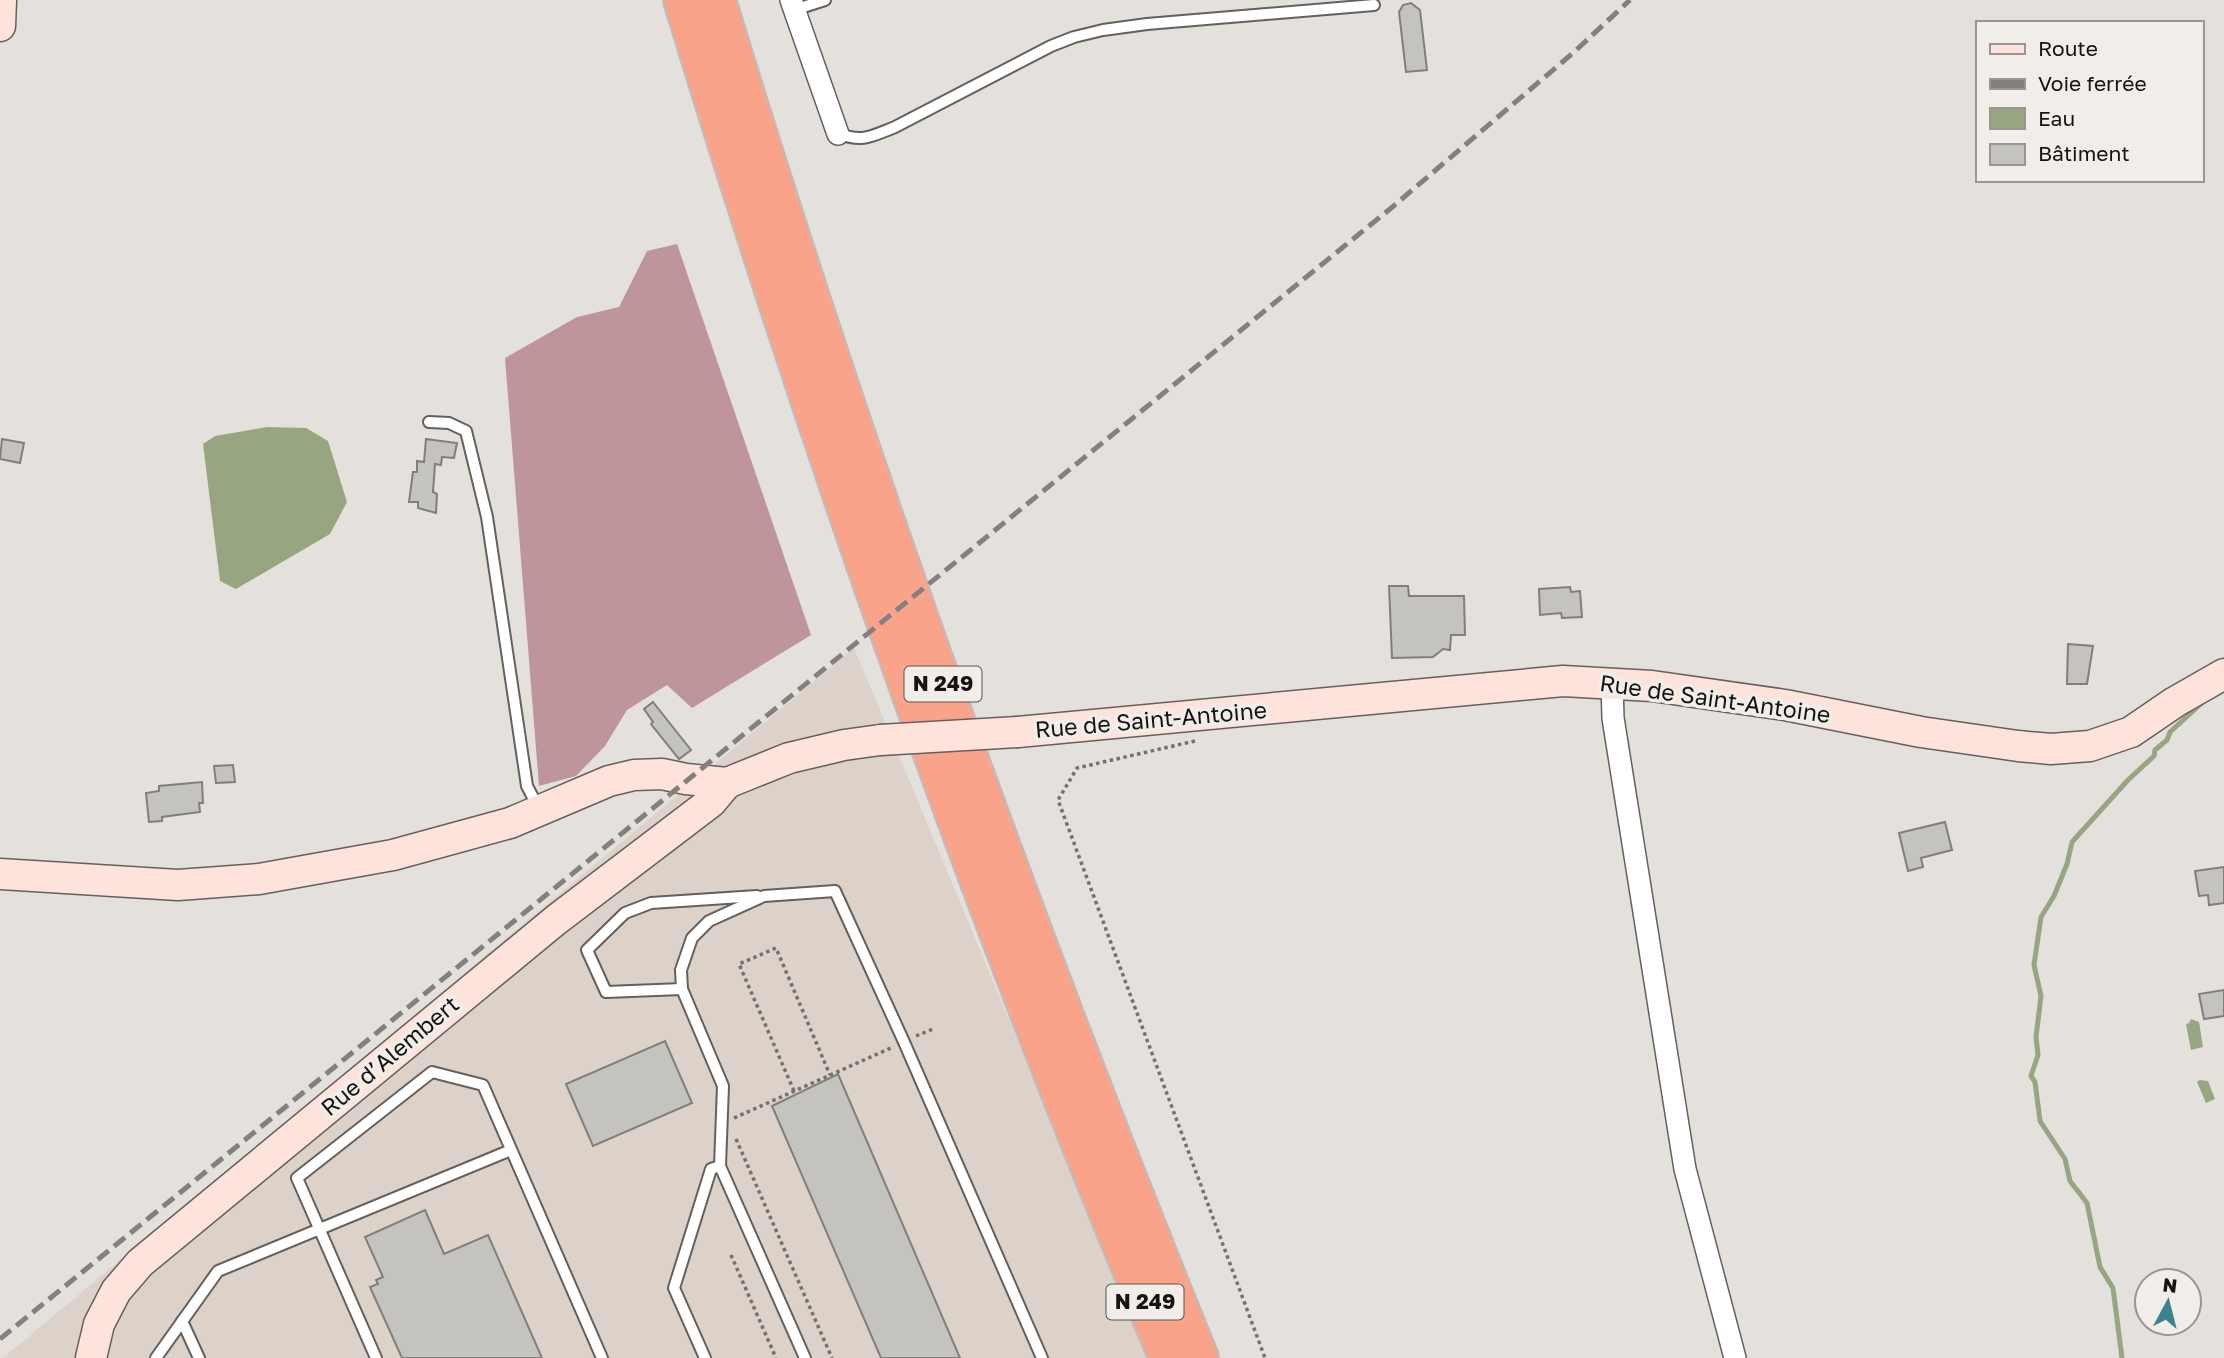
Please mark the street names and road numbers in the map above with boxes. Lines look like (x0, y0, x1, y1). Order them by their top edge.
road number: N 249 (904, 666, 982, 702)
street label: Rue de Saint-Antoine (1598, 668, 1832, 728)
street label: Rue de Saint-Antoine (1034, 695, 1268, 743)
street label: Rue d’Alembert (315, 990, 464, 1121)
road number: N 249 (1106, 1284, 1184, 1320)

